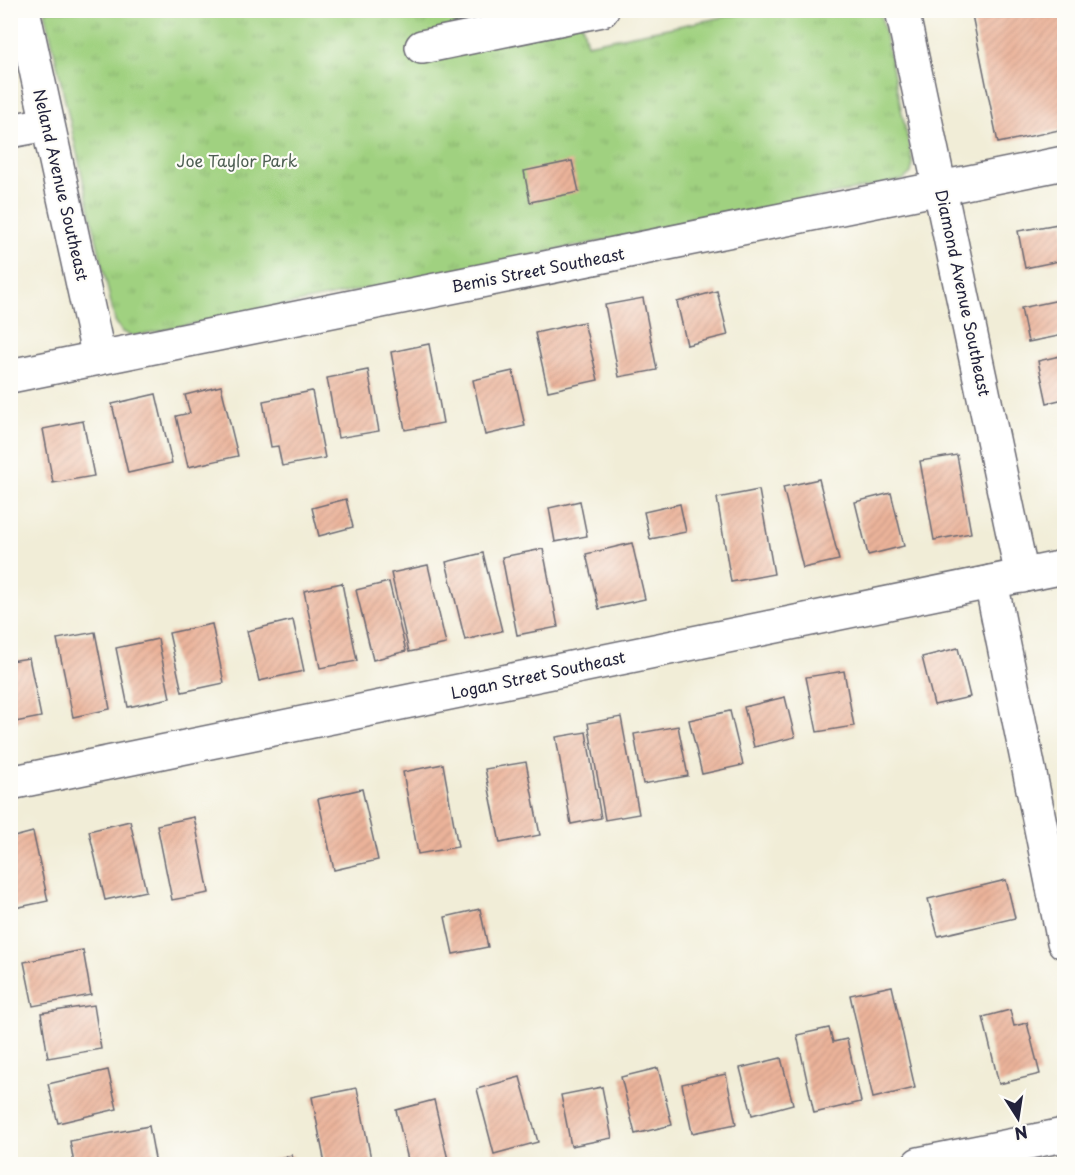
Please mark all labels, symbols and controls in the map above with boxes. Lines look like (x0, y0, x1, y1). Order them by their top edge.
street label: Neland Avenue Southeast (28, 87, 96, 283)
park label: Joe Taylor Park (177, 148, 298, 172)
street label: Diamond Avenue Southeast (930, 187, 998, 398)
street label: Bemis Street Southeast (449, 240, 626, 298)
street label: Logan Street Southeast (448, 644, 627, 704)
north arrow (988, 1088, 1048, 1148)
text: N (1013, 1121, 1030, 1147)

